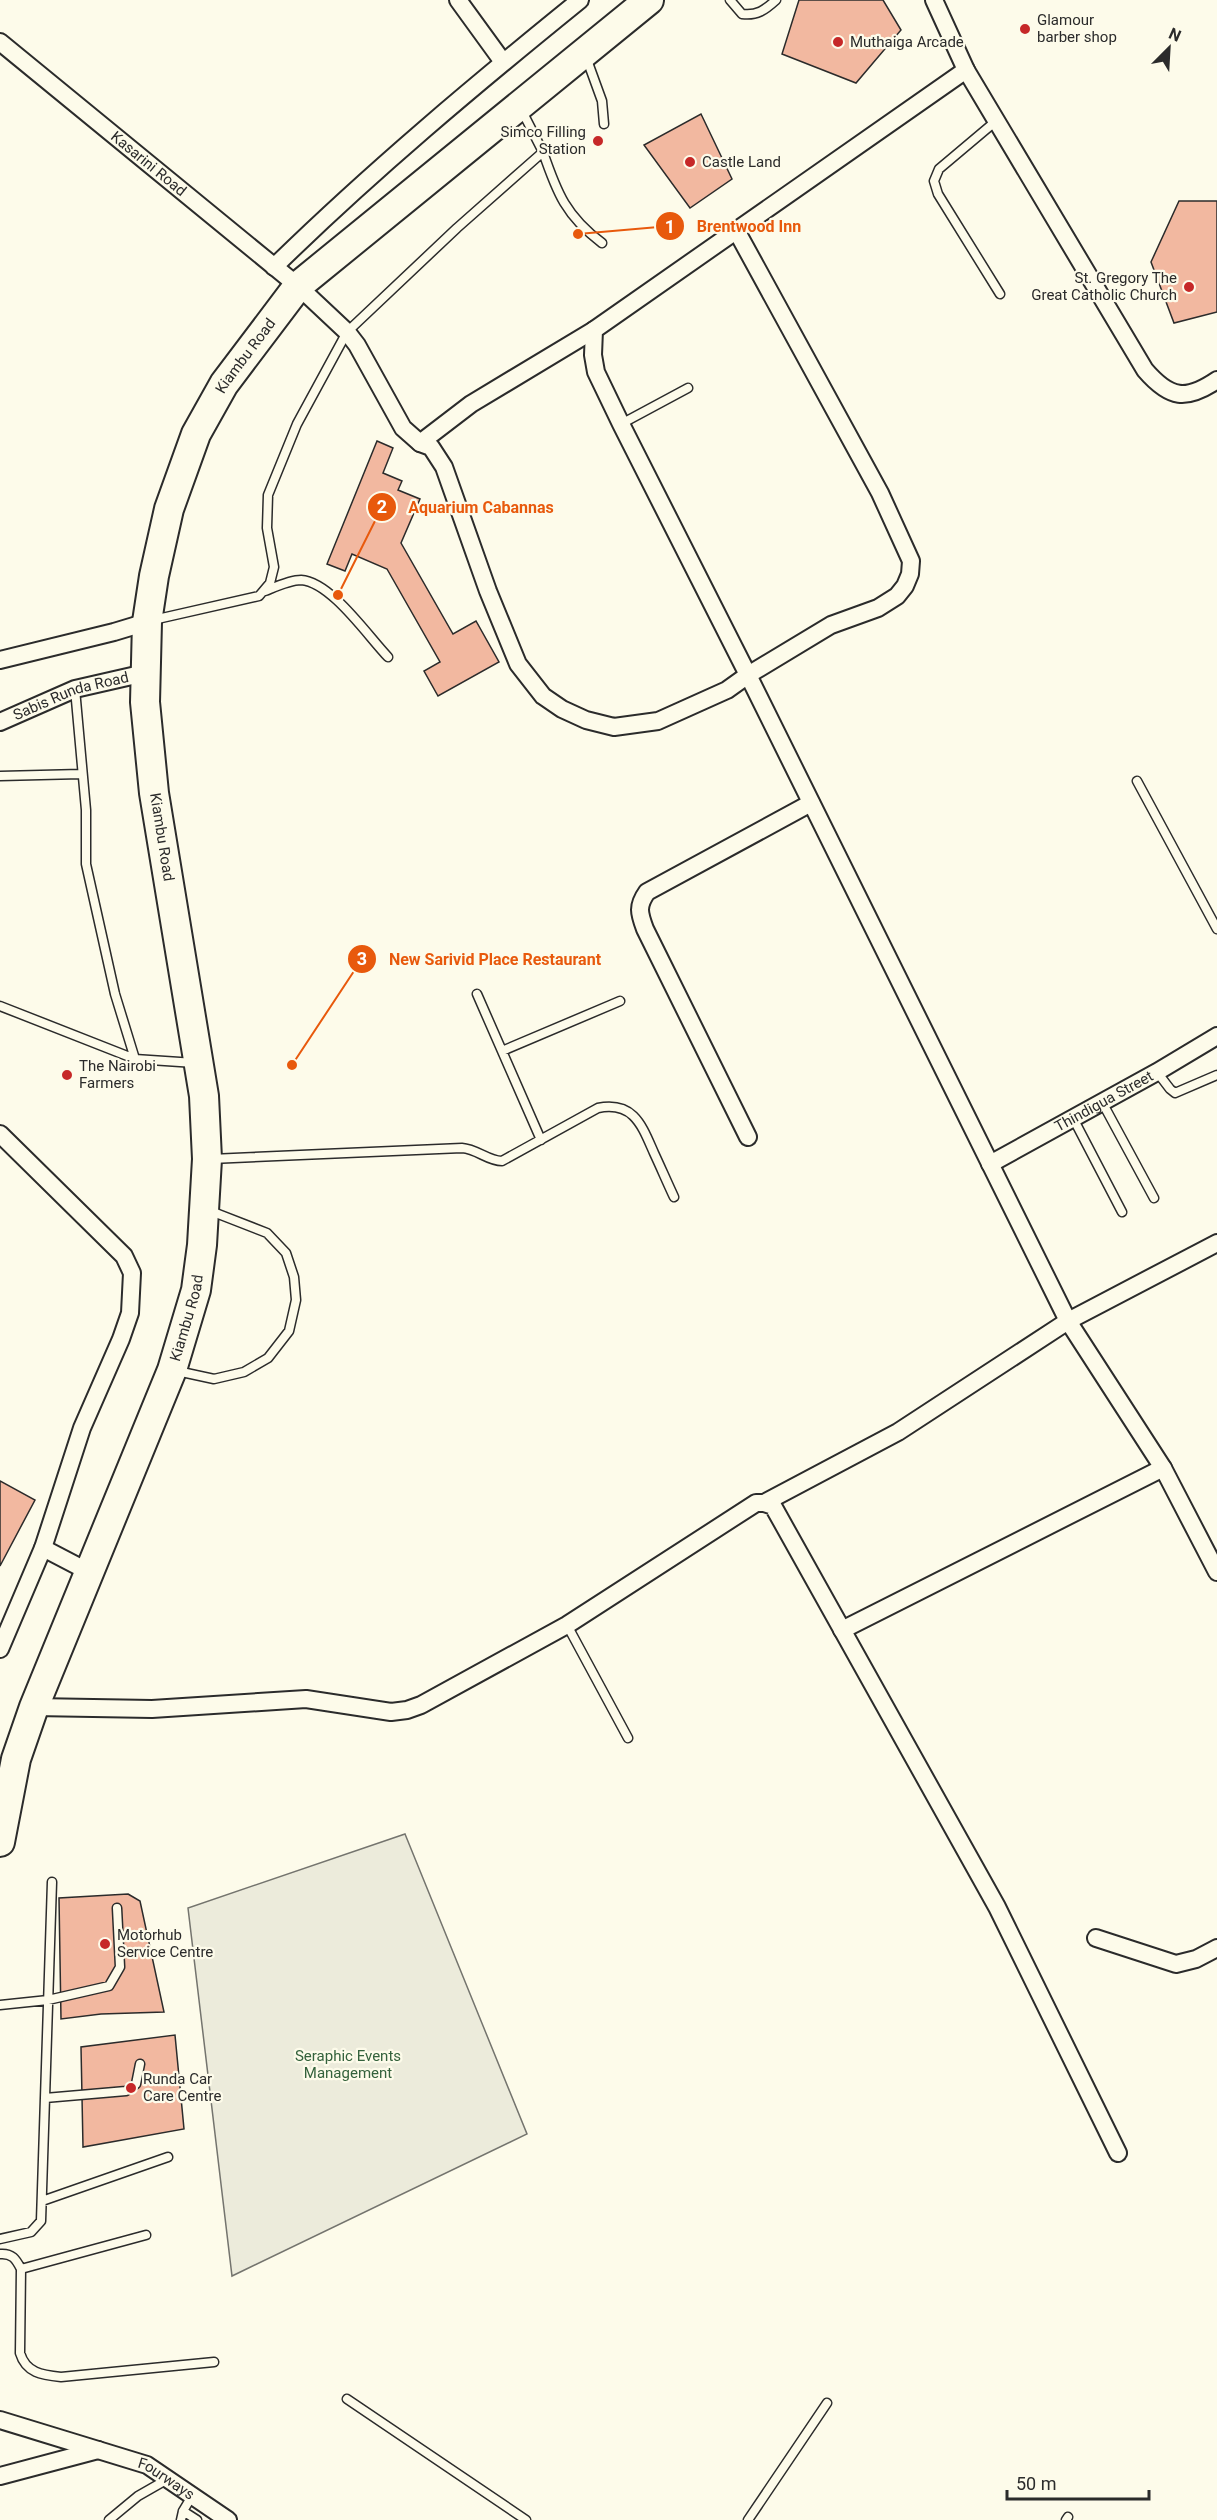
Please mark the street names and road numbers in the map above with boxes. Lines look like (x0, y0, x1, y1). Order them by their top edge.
street label: Kasarini Road (107, 127, 190, 200)
street label: Kiambu Road (212, 315, 279, 396)
street label: Sabis Runda Road (10, 668, 130, 724)
street label: Kiambu Road (146, 792, 178, 882)
street label: Thindigua Street (1052, 1067, 1156, 1136)
street label: Kiambu Road (166, 1274, 207, 1363)
street label: Fourways (136, 2454, 198, 2504)

